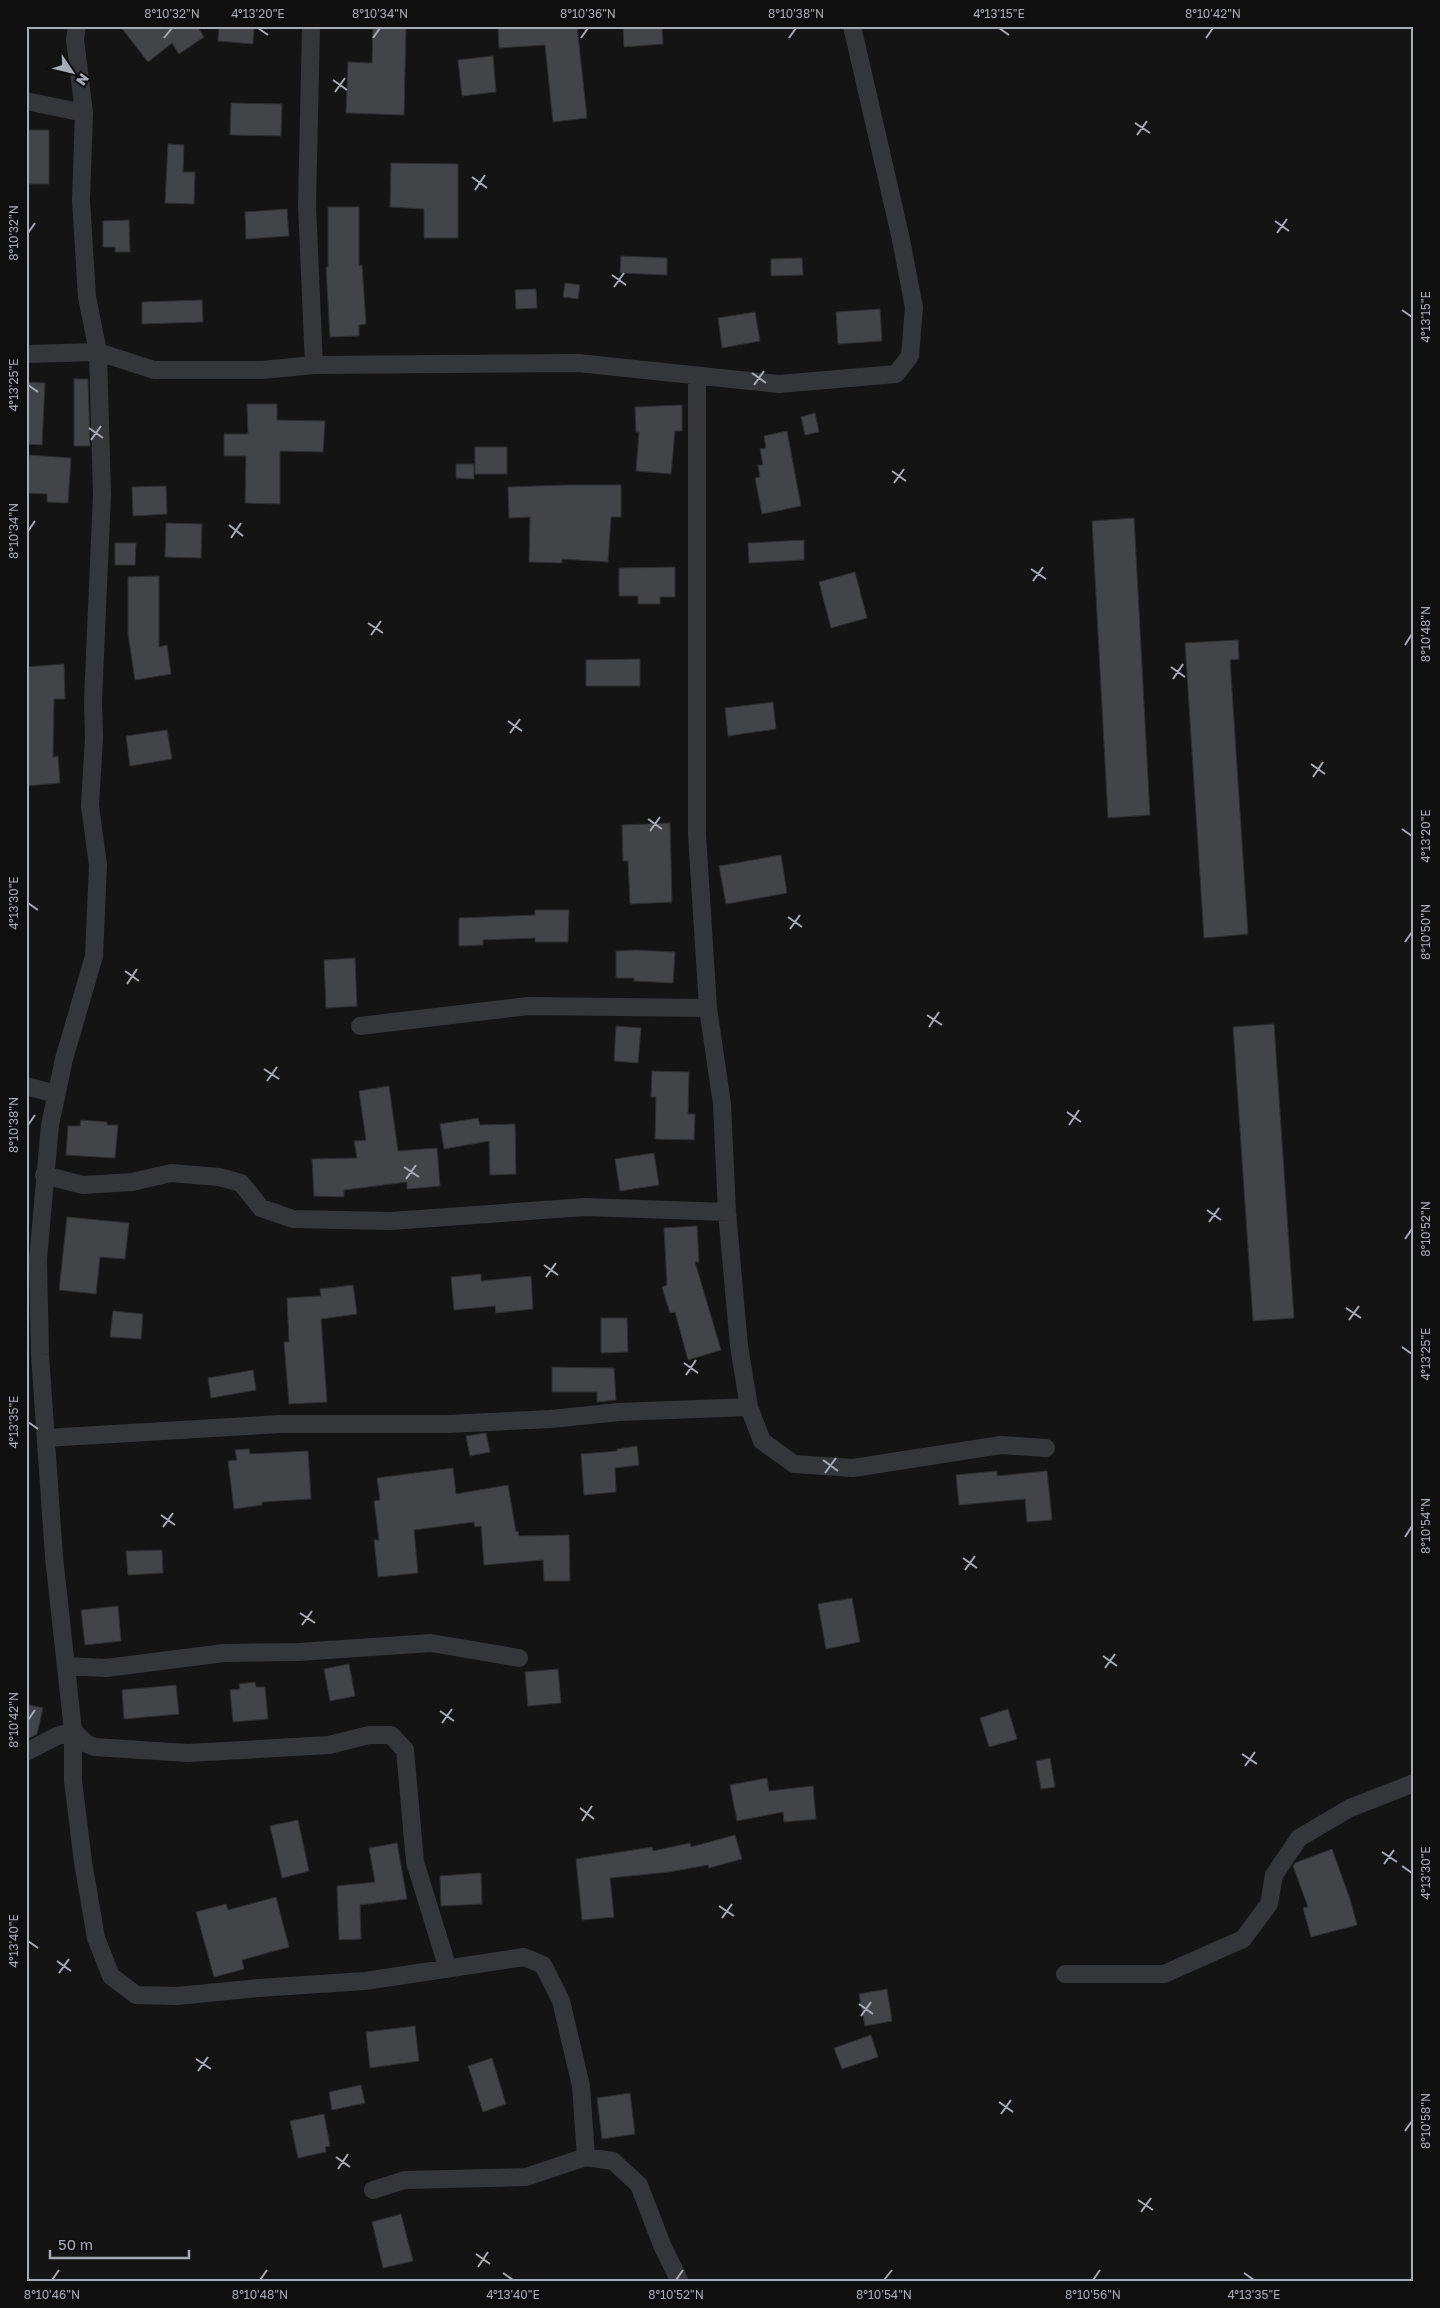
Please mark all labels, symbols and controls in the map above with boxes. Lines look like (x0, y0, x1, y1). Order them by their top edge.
text: 8°10'32"N (144, 6, 200, 21)
text: 4°13'20"E (231, 6, 285, 21)
text: 8°10'34"N (352, 6, 408, 21)
text: 8°10'36"N (560, 6, 616, 21)
text: 8°10'38"N (768, 6, 824, 21)
text: 4°13'15"E (973, 6, 1025, 21)
text: 8°10'42"N (1185, 6, 1241, 21)
north arrow (48, 48, 98, 98)
text: N (73, 71, 93, 89)
text: 8°10'32"N (6, 205, 21, 261)
text: 4°13'15"E (1418, 291, 1433, 343)
text: 4°13'25"E (6, 359, 21, 411)
text: 8°10'34"N (6, 503, 21, 559)
text: 8°10'48"N (1418, 606, 1433, 662)
text: 4°13'20"E (1418, 809, 1433, 863)
text: 4°13'30"E (6, 876, 21, 930)
text: 8°10'50"N (1418, 904, 1433, 960)
text: 8°10'38"N (6, 1097, 21, 1153)
text: 8°10'52"N (1418, 1201, 1433, 1257)
text: 4°13'25"E (1418, 1328, 1433, 1380)
text: 4°13'35"E (6, 1396, 21, 1448)
text: 8°10'54"N (1418, 1498, 1433, 1554)
text: 8°10'42"N (6, 1692, 21, 1748)
text: 4°13'30"E (1418, 1846, 1433, 1900)
text: 4°13'40"E (6, 1914, 21, 1968)
text: 8°10'58"N (1418, 2093, 1433, 2149)
scale bar (50, 2228, 189, 2260)
text: 50 m (58, 2235, 93, 2253)
text: 8°10'46"N (24, 2287, 80, 2302)
text: 8°10'48"N (232, 2287, 288, 2302)
text: 4°13'40"E (486, 2287, 540, 2302)
text: 8°10'52"N (648, 2287, 704, 2302)
text: 8°10'54"N (856, 2287, 912, 2302)
text: 8°10'56"N (1065, 2287, 1121, 2302)
text: 4°13'35"E (1228, 2287, 1280, 2302)

